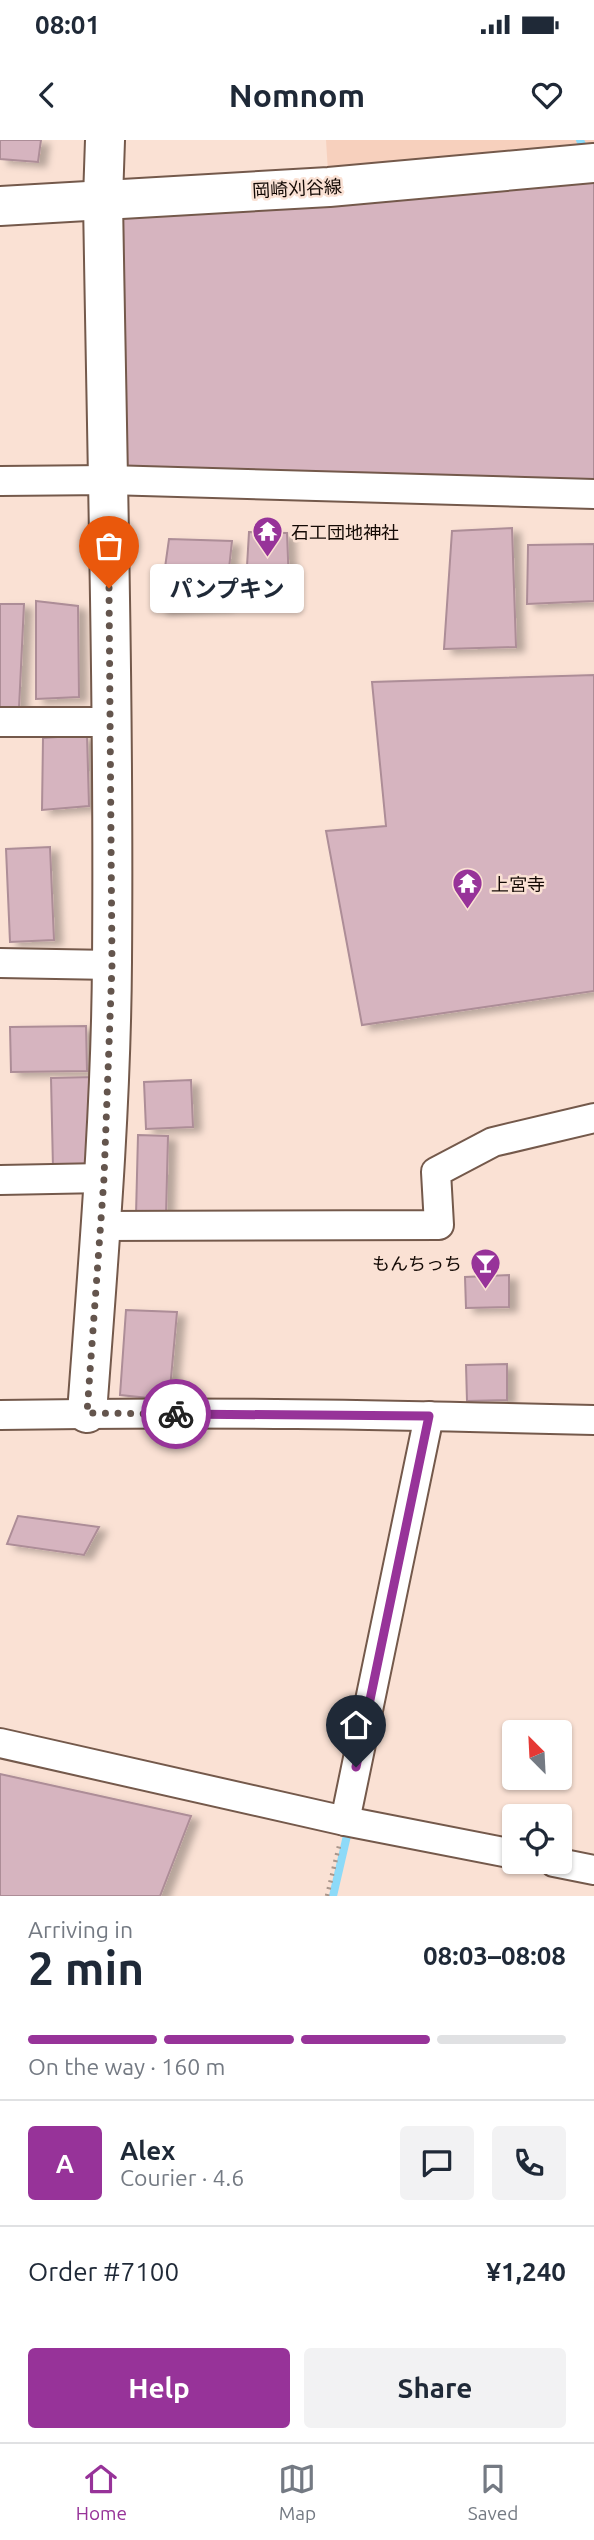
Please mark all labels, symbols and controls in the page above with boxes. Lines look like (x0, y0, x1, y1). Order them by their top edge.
text: 08:01 (35, 10, 100, 39)
icon: back (28, 76, 66, 114)
icon: heart (528, 76, 566, 114)
text: Nomnom (229, 77, 365, 113)
street label: 岡崎刈谷線 (252, 176, 342, 200)
temple icon: 石工団地神社 (251, 515, 285, 559)
pin (79, 516, 139, 588)
place label: 石工団地神社 (291, 522, 399, 542)
icon: bag (90, 527, 128, 565)
callout: パンプキン (151, 564, 305, 612)
text: パンプキン (170, 576, 284, 601)
temple icon: 上宮寺 (451, 867, 485, 911)
place label: 上宮寺 (491, 874, 545, 894)
bar icon: もんちっち (468, 1246, 502, 1290)
place label: もんちっち (372, 1253, 462, 1273)
courier (141, 1379, 211, 1449)
icon: bike (157, 1395, 195, 1433)
pin (326, 1695, 386, 1767)
icon: home (337, 1706, 375, 1744)
north arrow (502, 1720, 572, 1790)
map controls (502, 1720, 572, 1874)
button: locate (502, 1804, 572, 1874)
text: Arriving in (28, 1917, 133, 1942)
text: 08:03–08:08 (423, 1941, 566, 1970)
text: 2 min (28, 1942, 144, 1994)
text: On the way · 160 m (28, 2054, 225, 2079)
button: chat (400, 2126, 474, 2200)
button: phone (492, 2126, 566, 2200)
text: Alex (120, 2136, 175, 2165)
text: A (56, 2149, 74, 2178)
text: Courier · 4.6 (120, 2165, 244, 2190)
text: Order #7100 (28, 2257, 179, 2286)
text: ¥1,240 (486, 2257, 566, 2286)
button: Help (28, 2348, 290, 2428)
button: Share (304, 2348, 566, 2428)
tab: Home (76, 2460, 127, 2524)
tab: Map (278, 2460, 316, 2524)
tab: Saved (468, 2460, 518, 2524)

